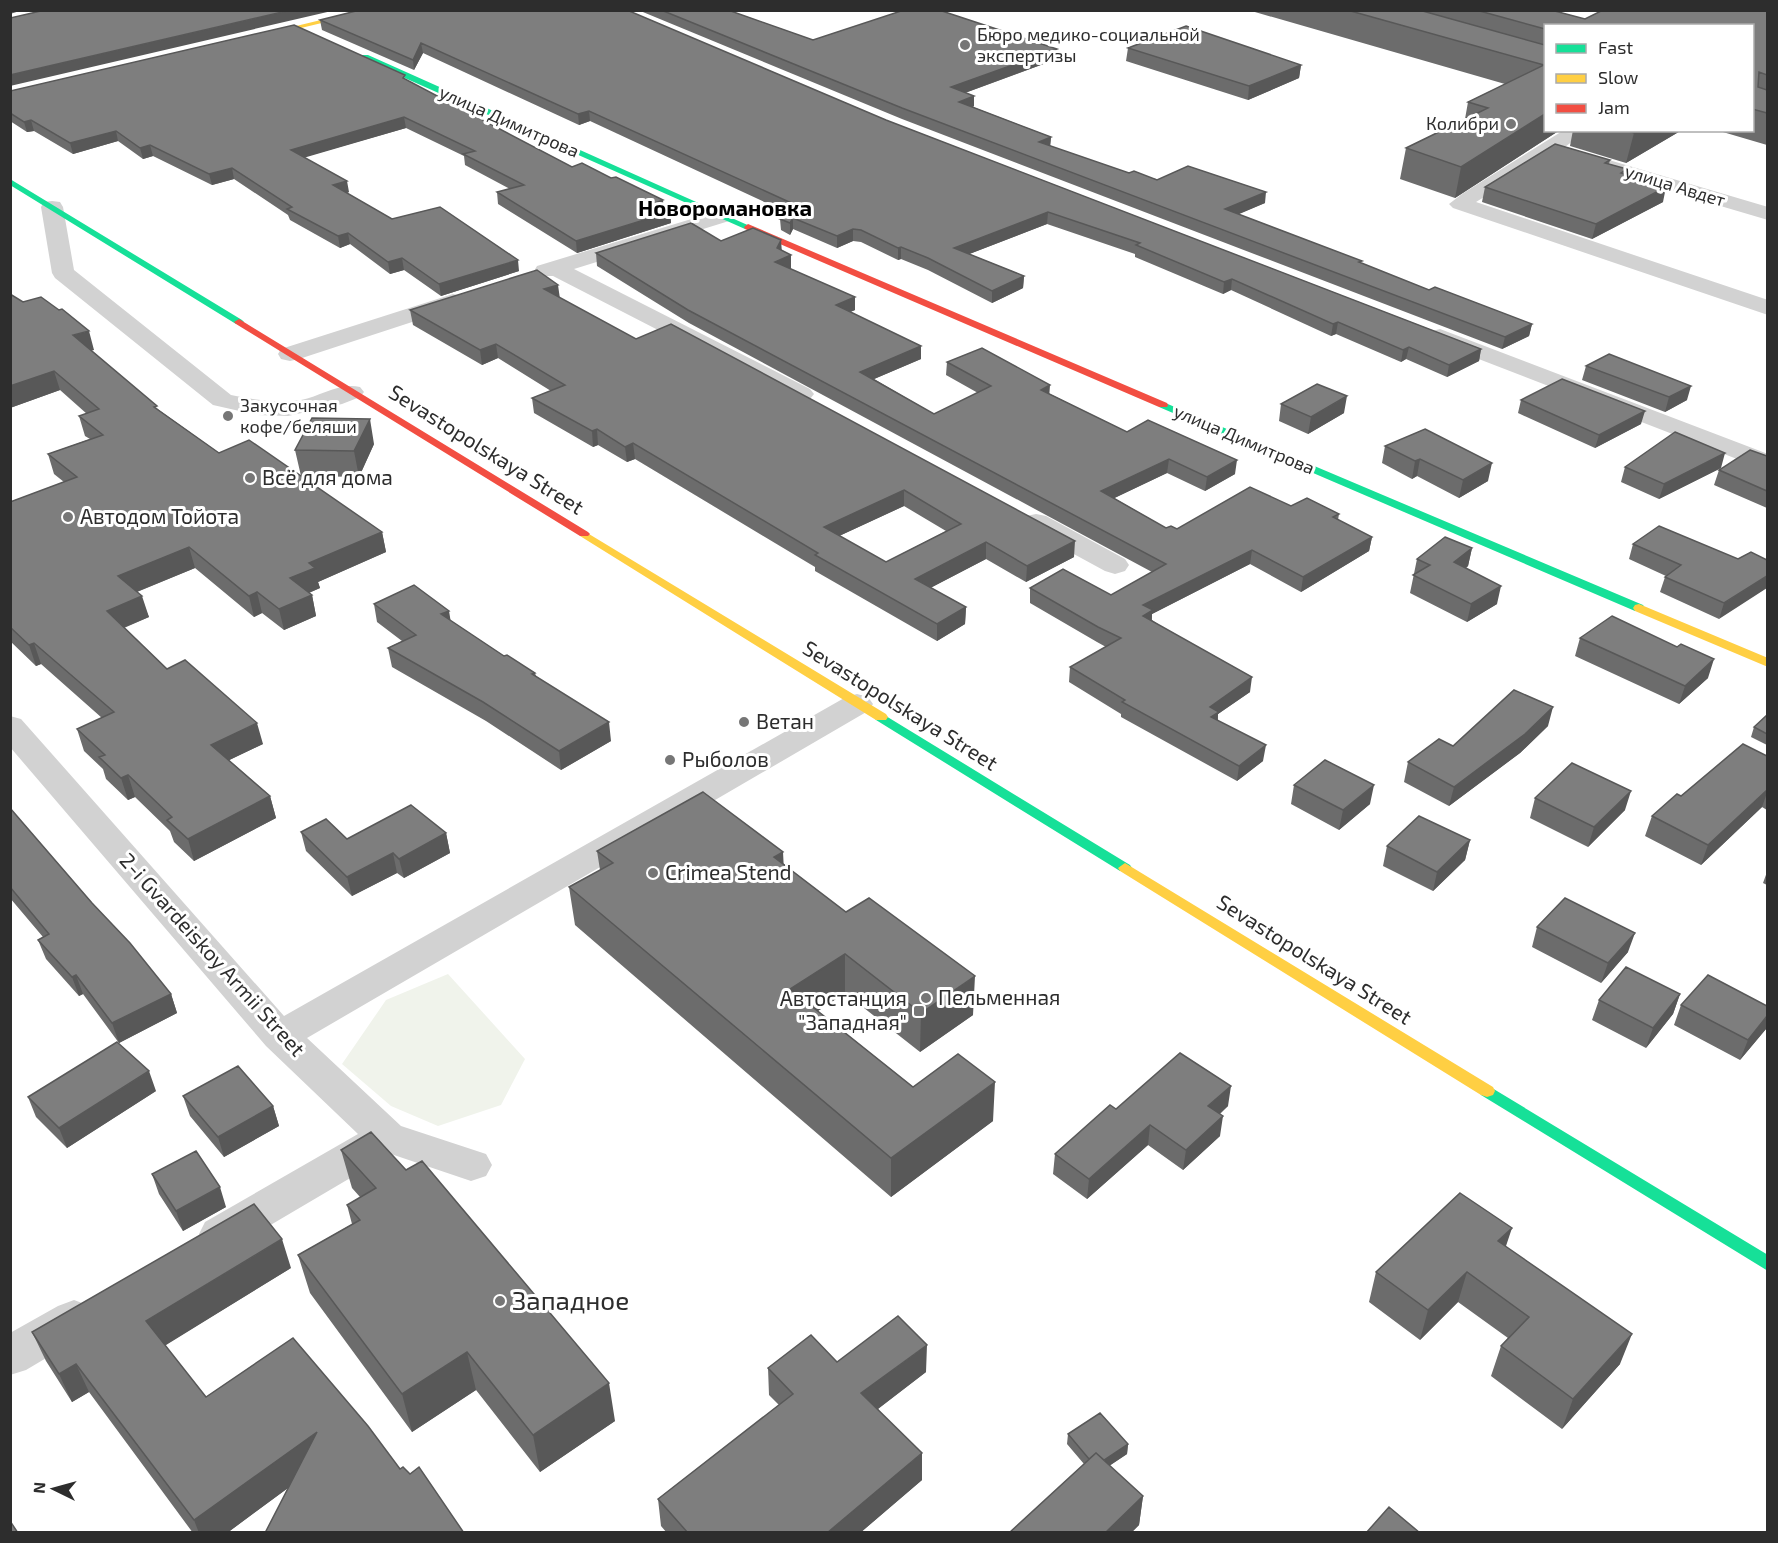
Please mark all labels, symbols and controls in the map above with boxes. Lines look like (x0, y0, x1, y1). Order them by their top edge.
place label: Бюро медико-социальной экспертизы (977, 23, 1200, 66)
legend (1544, 24, 1754, 132)
text: Fast (1598, 36, 1633, 58)
marker: Бюро медико-социальной экспертизы (958, 38, 972, 52)
text: Slow (1598, 66, 1639, 88)
street label: улица Димитрова (436, 80, 583, 162)
text: Jam (1598, 96, 1630, 118)
place label: Колибри (1426, 112, 1499, 134)
marker: Колибри (1504, 117, 1518, 131)
street label: улица Авдет (1622, 159, 1728, 211)
district label: Новоромановка (638, 194, 812, 220)
street label: Sevastopolskaya Street (385, 379, 589, 519)
place label: Закусочная кофе/беляши (240, 394, 357, 437)
street label: улица Димитрова (1171, 399, 1318, 479)
marker: Закусочная кофе/беляши (221, 409, 235, 423)
place label: Всё для дома (262, 464, 393, 489)
marker: Всё для дома (243, 471, 257, 485)
place label: Автодом Тойота (80, 503, 239, 528)
marker: Автодом Тойота (61, 510, 75, 524)
street label: Sevastopolskaya Street (799, 635, 1003, 775)
place label: Ветан (756, 708, 814, 733)
marker: Ветан (737, 715, 751, 729)
place label: Рыболов (682, 746, 769, 771)
marker: Рыболов (663, 753, 677, 767)
street label: 2-i Gvardeiskoy Armii Street (115, 847, 311, 1061)
place label: Crimea Stend (665, 859, 792, 884)
marker: Crimea Stend (646, 866, 660, 880)
street label: Sevastopolskaya Street (1213, 889, 1417, 1029)
place label: Пельменная (938, 984, 1060, 1009)
place label: Автостанция "Западная" (780, 985, 907, 1034)
marker: Пельменная (919, 991, 933, 1005)
marker: Автостанция "Западная" (912, 1004, 926, 1018)
place label: Западное (512, 1284, 629, 1315)
marker: Западное (493, 1294, 507, 1308)
north arrow (24, 1459, 84, 1519)
text: N (29, 1481, 49, 1494)

